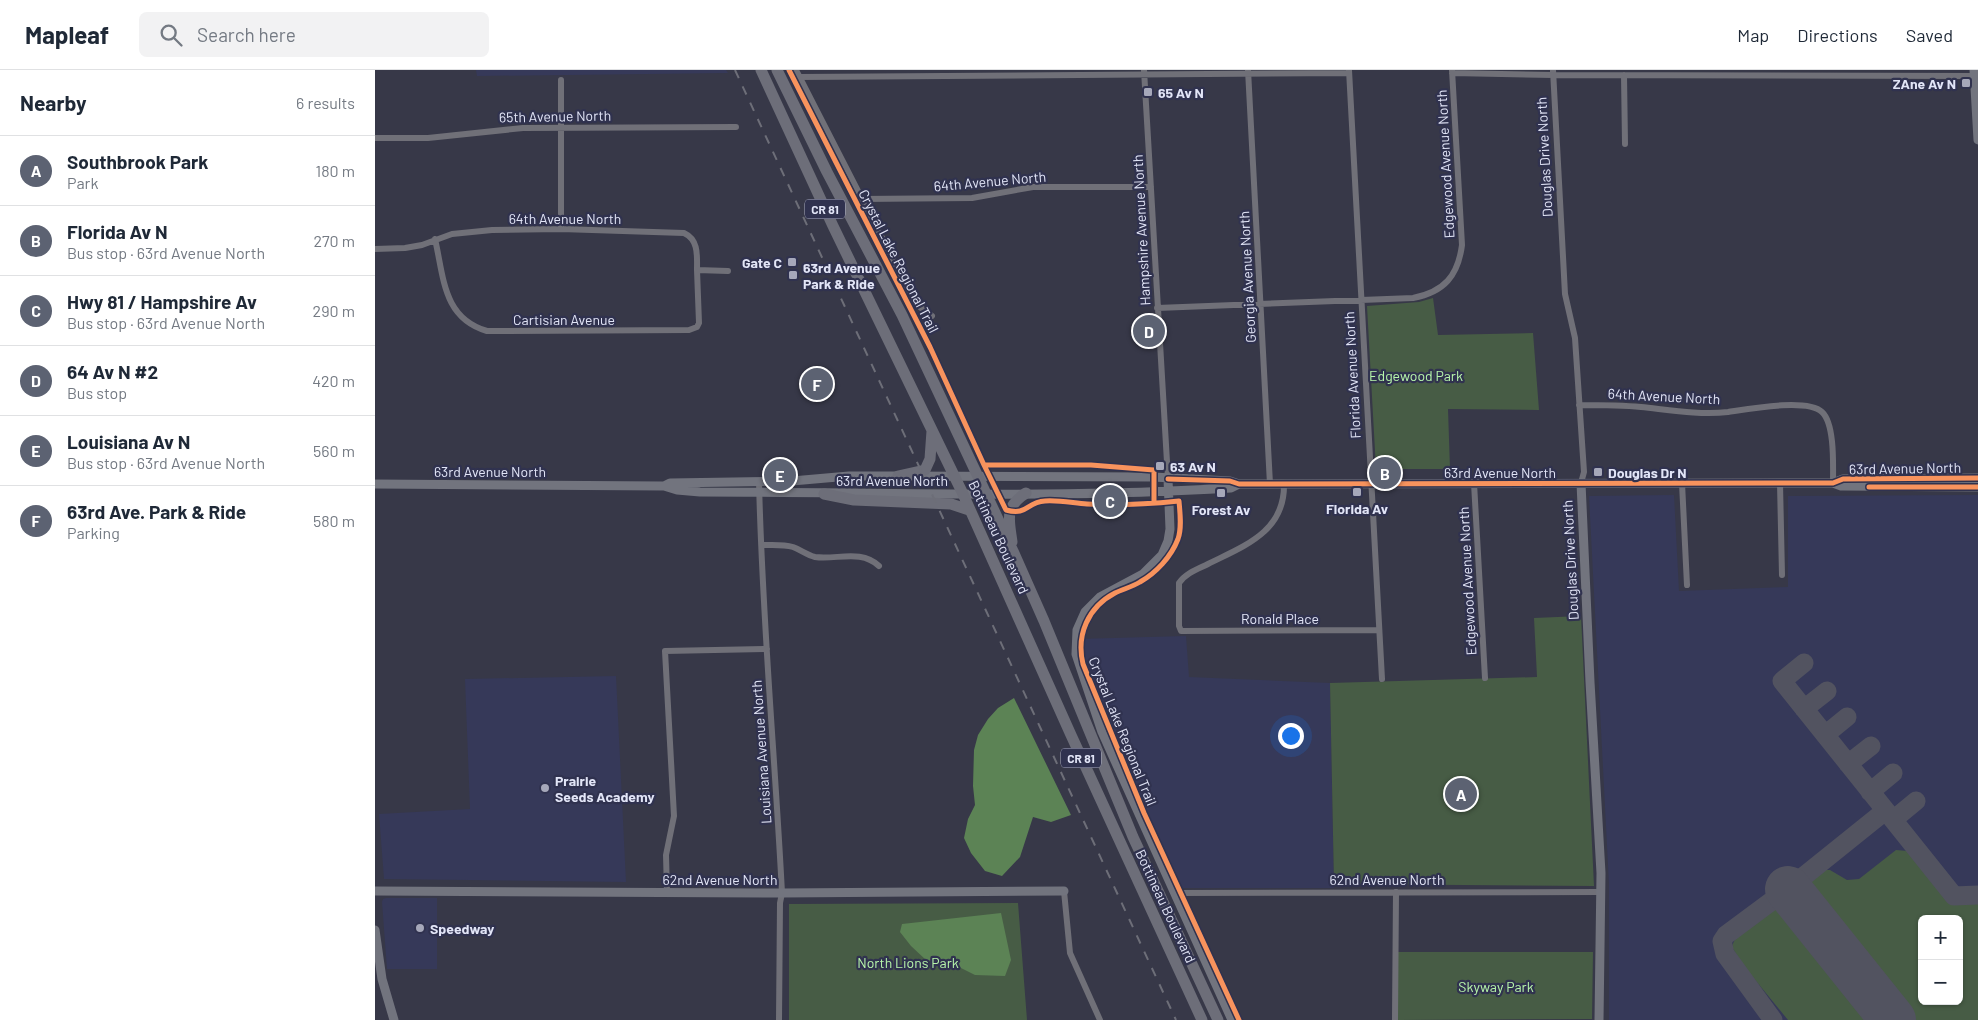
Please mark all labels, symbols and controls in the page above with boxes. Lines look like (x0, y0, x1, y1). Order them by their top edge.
search box (139, 12, 489, 57)
text: Mapleaf (25, 20, 109, 49)
icon: search (157, 21, 185, 49)
text: Search here (197, 23, 296, 46)
text: Map (1737, 24, 1769, 46)
text: Directions (1797, 24, 1878, 46)
text: Saved (1906, 24, 1953, 46)
place label: ZAne Av N (1893, 75, 1956, 92)
marker: ZAne Av N (1960, 77, 1972, 89)
place label: 65 Av N (1158, 84, 1204, 101)
marker: 65 Av N (1142, 86, 1154, 98)
street label: Edgewood Avenue North (1433, 89, 1457, 239)
text: Nearby (20, 90, 86, 115)
text: 6 results (296, 93, 355, 112)
street label: Douglas Drive North (1532, 97, 1556, 217)
street label: 65th Avenue North (499, 107, 611, 125)
text: Southbrook Park (67, 150, 208, 173)
street label: Hampshire Avenue North (1129, 154, 1153, 306)
text: A (31, 161, 41, 180)
text: 180 m (316, 161, 355, 180)
street label: 64th Avenue North (933, 168, 1047, 194)
text: Park (67, 173, 98, 192)
street label: Crystal Lake Regional Trail (855, 186, 943, 336)
road number: CR 81 (805, 200, 845, 218)
street label: 64th Avenue North (509, 210, 621, 227)
street label: Georgia Avenue North (1235, 211, 1259, 343)
text: Florida Av N (67, 220, 168, 243)
text: B (31, 231, 41, 250)
text: 270 m (313, 231, 355, 250)
text: Bus stop · 63rd Avenue North (67, 243, 265, 262)
place label: Gate C (742, 254, 782, 271)
marker: Gate C (786, 256, 798, 268)
place label: 63rd Avenue Park & Ride (803, 259, 880, 292)
marker: 63rd Avenue Park & Ride (787, 269, 799, 281)
text: Hwy 81 / Hampshire Av (67, 290, 257, 313)
text: C (31, 301, 41, 320)
text: 290 m (313, 301, 355, 320)
street label: Cartisian Avenue (513, 311, 615, 328)
street label: Florida Avenue North (1340, 311, 1364, 439)
pin: D (1133, 312, 1165, 350)
text: Bus stop · 63rd Avenue North (67, 313, 265, 332)
text: 64 Av N #2 (67, 360, 158, 383)
pin: F (801, 365, 833, 403)
park label: Edgewood Park (1369, 367, 1463, 384)
text: D (31, 371, 41, 390)
text: 420 m (312, 371, 355, 390)
text: Bus stop (67, 383, 127, 402)
street label: 64th Avenue North (1607, 385, 1721, 407)
text: Louisiana Av N (67, 430, 190, 453)
text: E (31, 441, 41, 460)
text: 560 m (313, 441, 355, 460)
text: Bus stop · 63rd Avenue North (67, 453, 265, 472)
pin: B (1369, 454, 1401, 492)
pin: E (764, 456, 796, 494)
place label: 63 Av N (1170, 458, 1216, 475)
street label: 63rd Avenue North (1849, 459, 1961, 477)
marker: 63 Av N (1154, 460, 1166, 472)
street label: 63rd Avenue North (434, 463, 546, 480)
street label: 63rd Avenue North (1444, 464, 1556, 481)
place label: Douglas Dr N (1608, 464, 1687, 481)
marker: Douglas Dr N (1592, 466, 1604, 478)
street label: 63rd Avenue North (836, 472, 948, 489)
street label: Bottineau Boulevard (965, 478, 1033, 596)
pin: C (1094, 482, 1126, 520)
marker: Florida Av (1351, 486, 1363, 498)
marker: Forest Av (1215, 487, 1227, 499)
text: 63rd Ave. Park & Ride (67, 500, 246, 523)
place label: Florida Av (1326, 500, 1388, 517)
street label: Douglas Drive North (1558, 500, 1582, 620)
place label: Forest Av (1192, 501, 1250, 518)
street label: Edgewood Avenue North (1455, 506, 1479, 656)
text: F (32, 511, 40, 530)
text: 580 m (313, 511, 355, 530)
text: Parking (67, 523, 120, 542)
street label: Ronald Place (1241, 610, 1319, 627)
street label: Crystal Lake Regional Trail (1085, 654, 1161, 808)
street label: Louisiana Avenue North (748, 680, 774, 824)
your location (1278, 723, 1304, 749)
road number: CR 81 (1061, 748, 1101, 768)
place label: Prairie Seeds Academy (555, 772, 654, 805)
pin: A (1445, 775, 1477, 813)
marker: Prairie Seeds Academy (539, 782, 551, 794)
street label: Bottineau Boulevard (1132, 847, 1200, 965)
street label: 62nd Avenue North (663, 871, 777, 888)
street label: 62nd Avenue North (1330, 871, 1444, 888)
map controls (1918, 915, 1963, 1005)
button: + (1918, 915, 1963, 960)
place label: Speedway (430, 920, 494, 937)
marker: Speedway (414, 922, 426, 934)
park label: North Lions Park (857, 954, 959, 971)
button: − (1918, 960, 1963, 1005)
park label: Skyway Park (1458, 978, 1534, 995)

